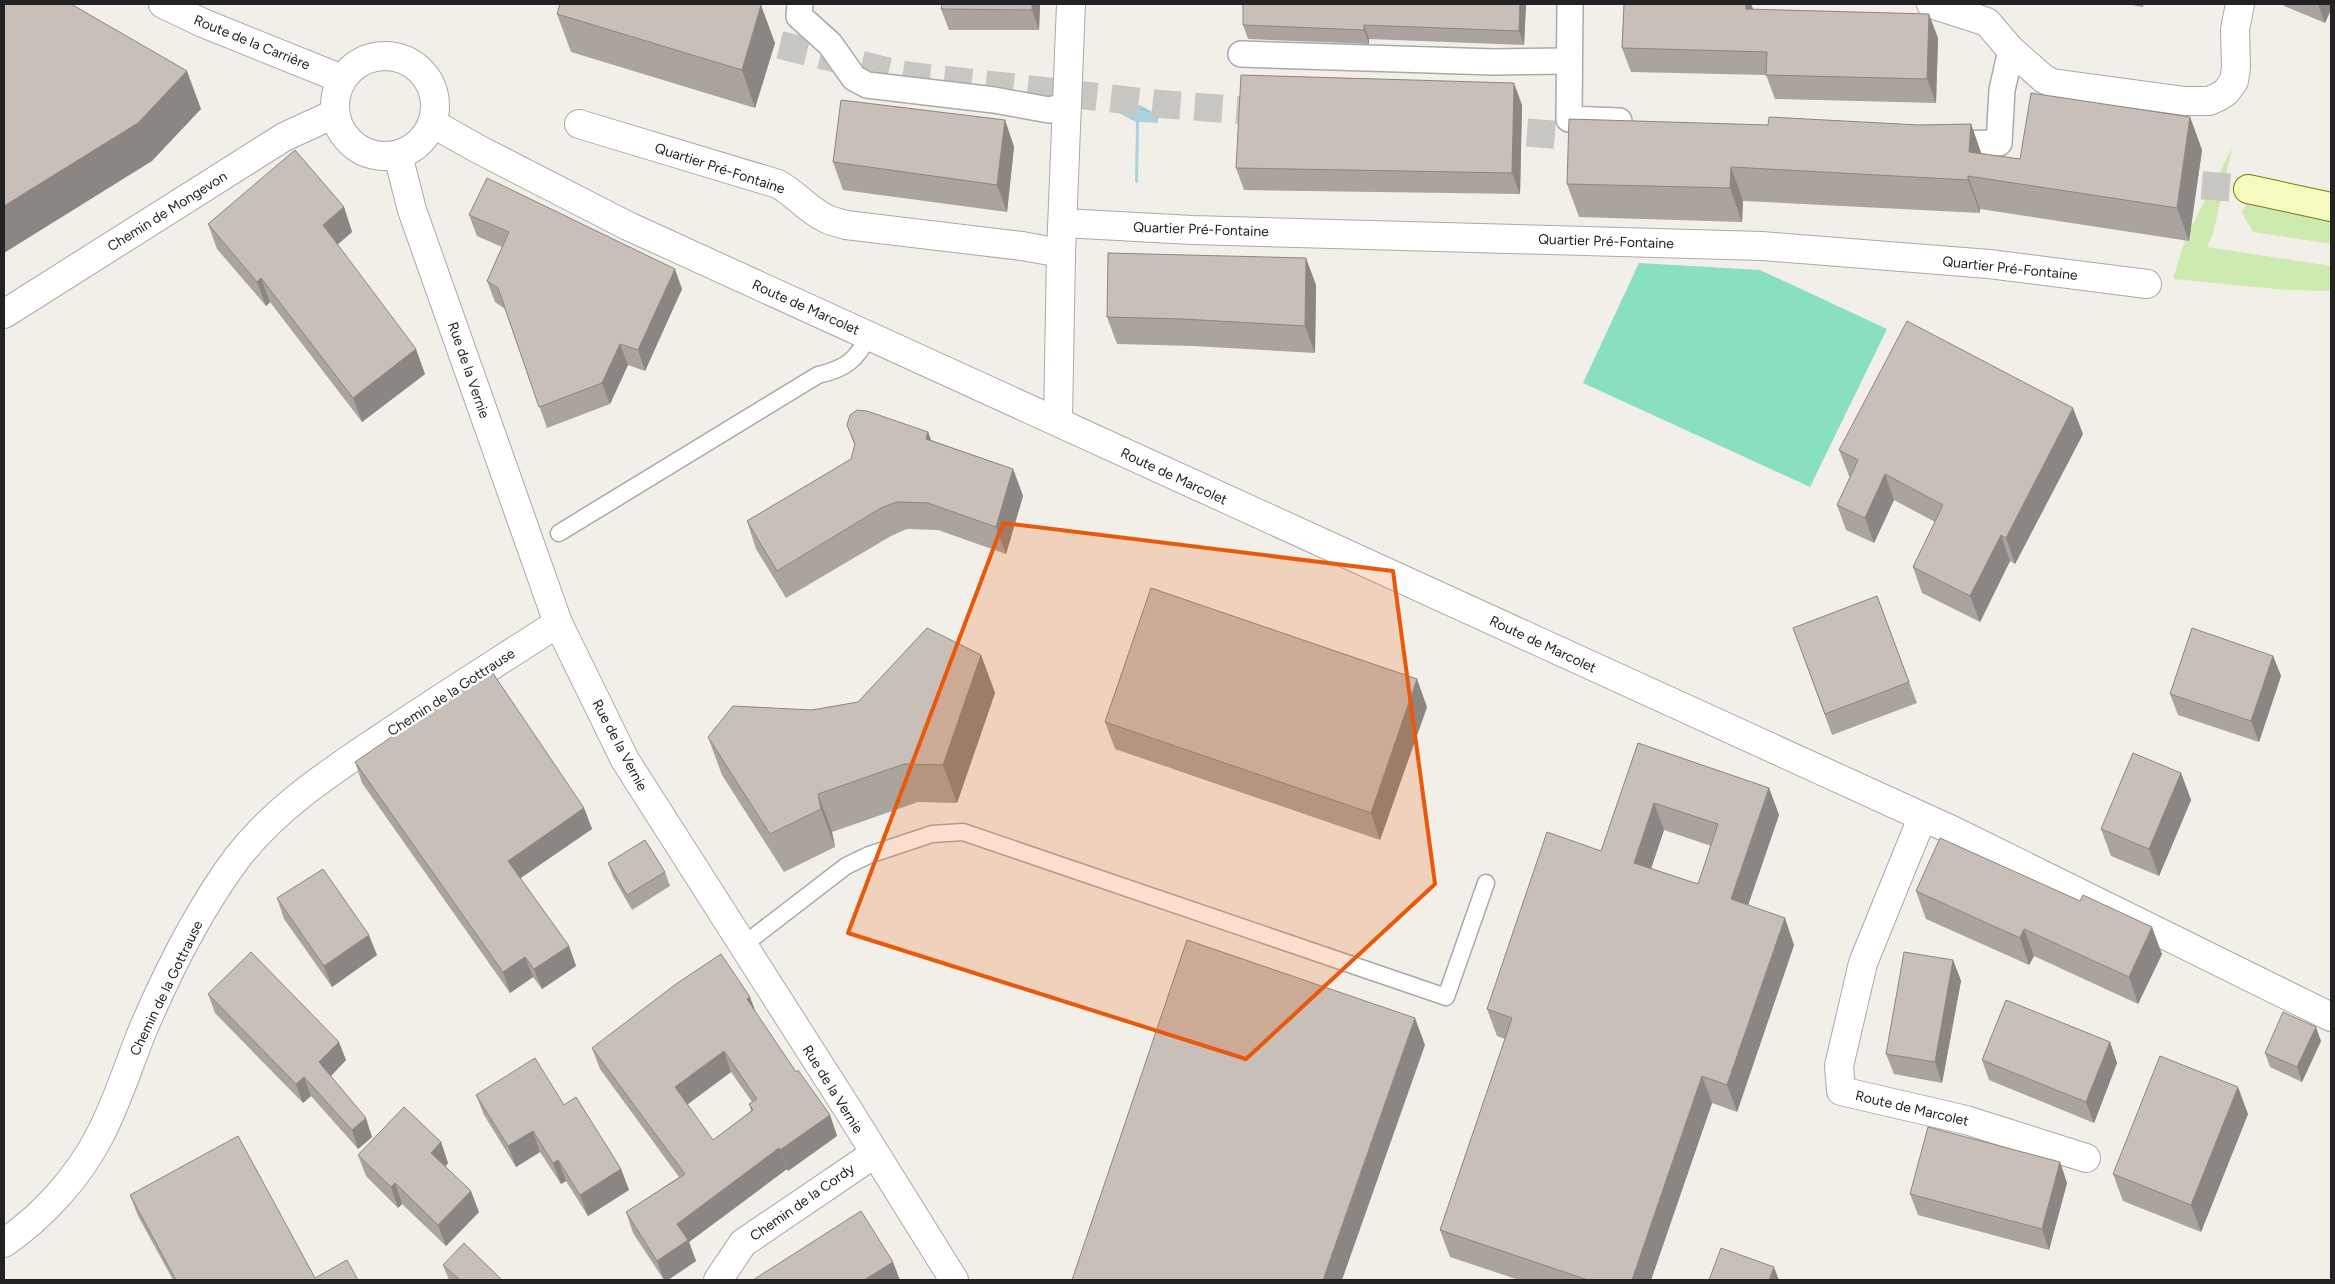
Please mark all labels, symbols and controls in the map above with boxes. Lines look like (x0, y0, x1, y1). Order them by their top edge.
street label: Route de la Carrière (191, 11, 313, 74)
street label: Quartier Pré-Fontaine (653, 139, 787, 198)
street label: Chemin de Mongevon (104, 168, 230, 255)
street label: Quartier Pré-Fontaine (1133, 219, 1269, 240)
street label: Quartier Pré-Fontaine (1538, 231, 1674, 252)
street label: Quartier Pré-Fontaine (1942, 253, 2079, 284)
street label: Route de Marcolet (749, 276, 862, 339)
street label: Rue de la Vernie (444, 320, 493, 421)
street label: Route de Marcolet (1118, 444, 1230, 509)
street label: Route de Marcolet (1487, 612, 1599, 677)
street label: Chemin de la Gottrause (385, 645, 518, 740)
street label: Rue de la Vernie (588, 697, 651, 794)
street label: Chemin de la Gottrause (126, 918, 207, 1059)
street label: Rue de la Vernie (799, 1042, 867, 1137)
street label: Route de Marcolet (1854, 1087, 1970, 1130)
street label: Chemin de la Cordy (747, 1160, 858, 1245)

